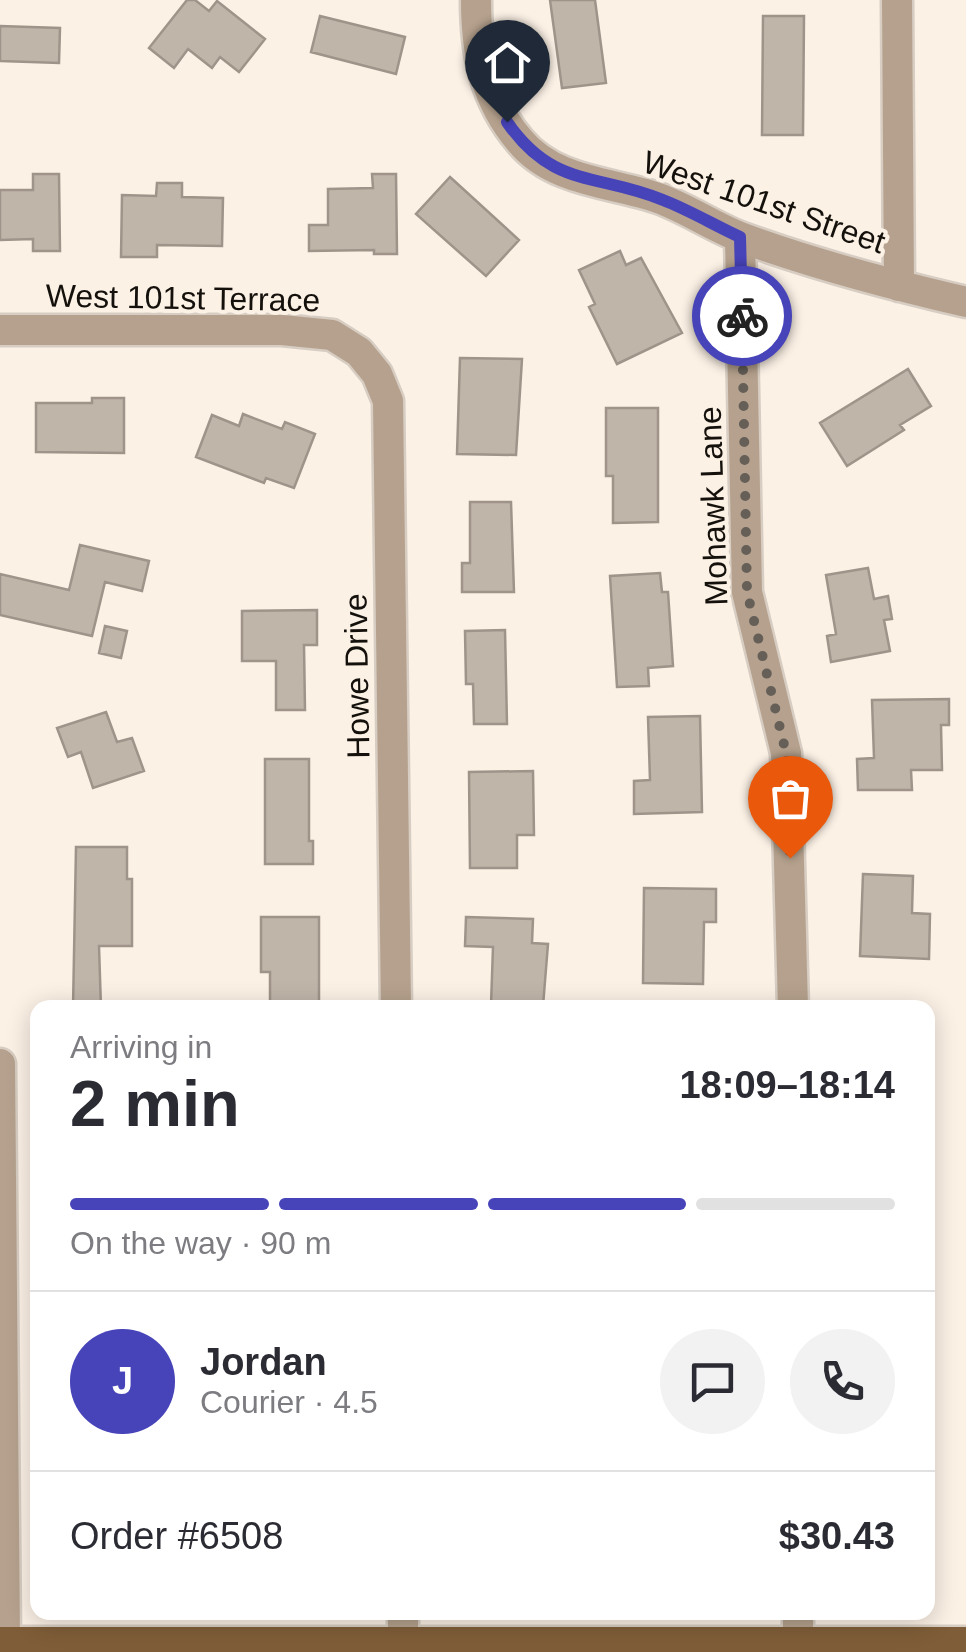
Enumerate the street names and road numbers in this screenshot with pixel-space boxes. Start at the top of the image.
street label: West 101st Street [638,144,890,260]
street label: West 101st Terrace [45,278,321,318]
street label: Mohawk Lane [692,406,734,606]
street label: Howe Drive [338,593,376,759]

